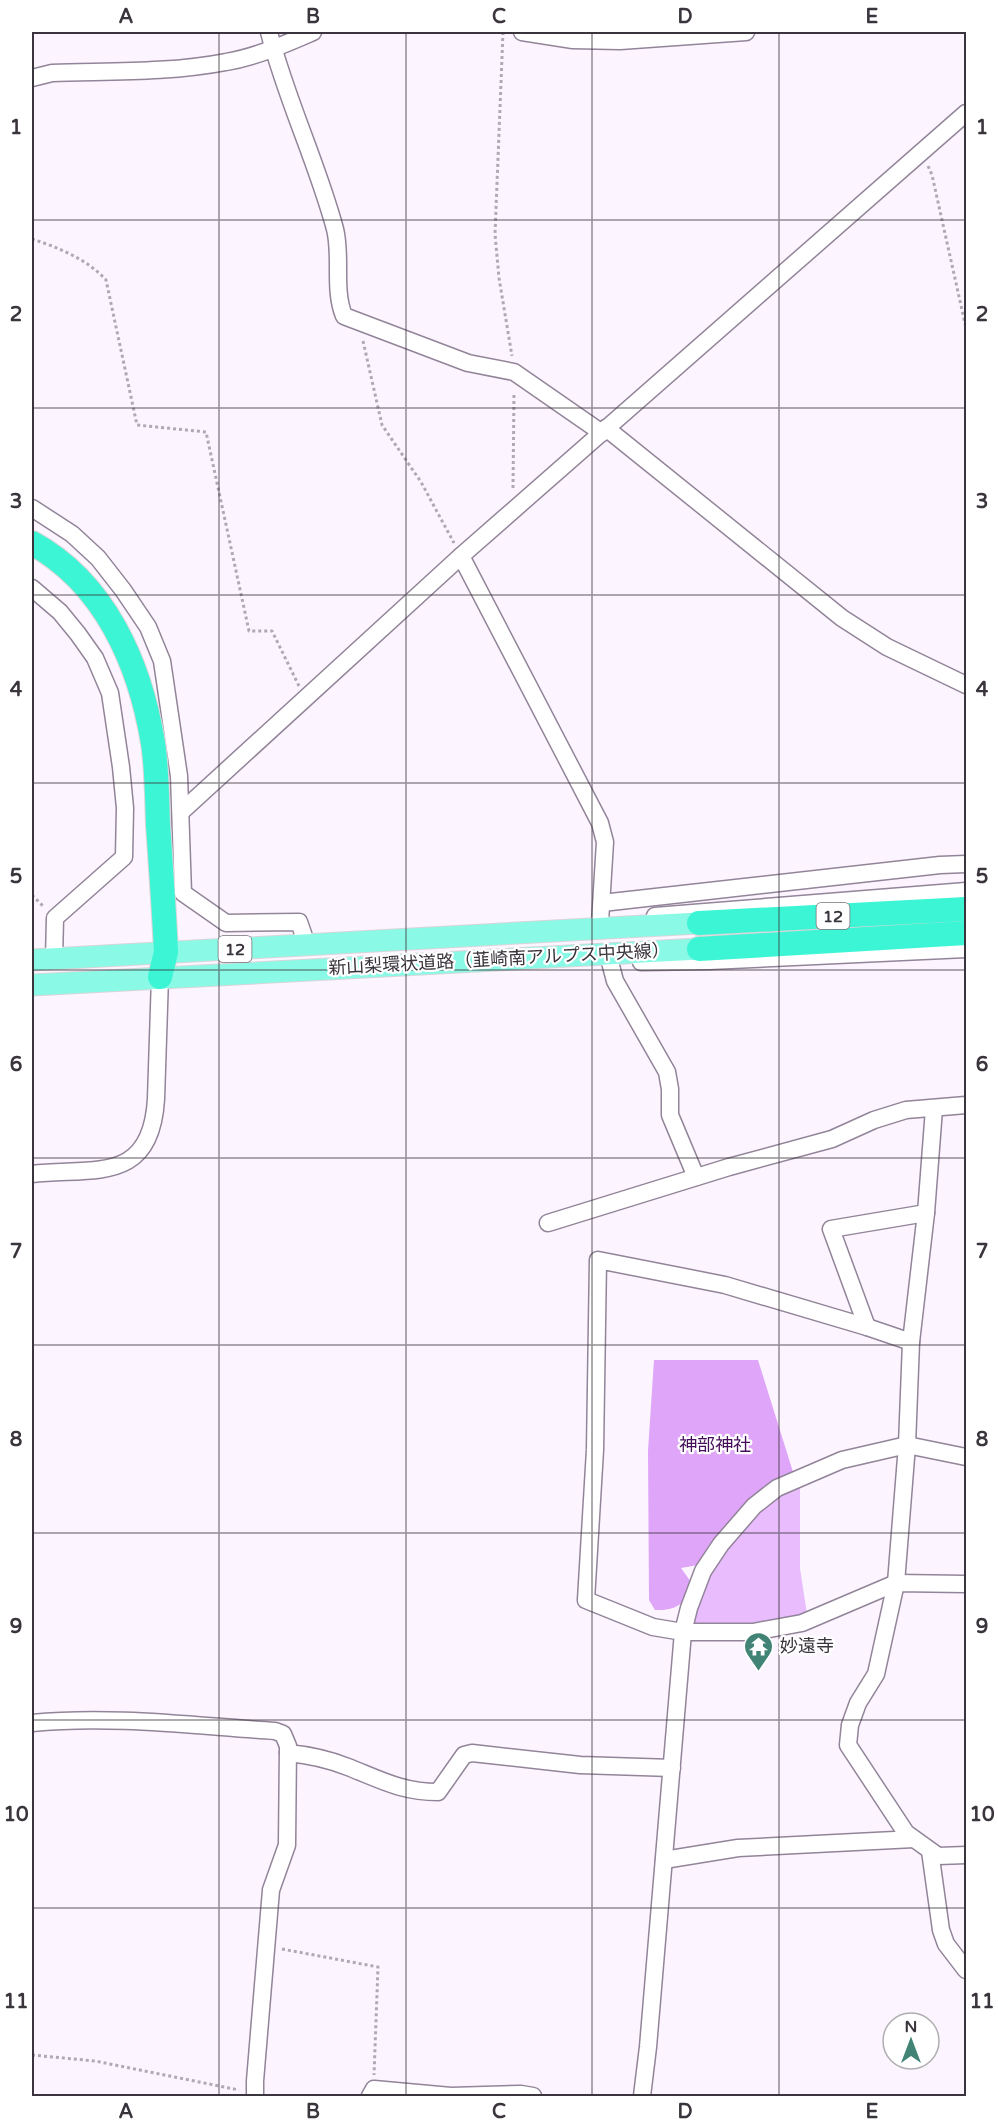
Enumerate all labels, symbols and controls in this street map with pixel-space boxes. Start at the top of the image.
text: A [119,5,134,29]
text: B [306,5,320,29]
text: C [492,5,506,29]
text: D [677,5,693,29]
text: E [866,5,879,29]
text: 1 [10,116,22,140]
text: 1 [976,116,988,140]
text: 2 [10,303,22,327]
text: 2 [976,303,988,327]
text: 3 [10,490,22,514]
text: 3 [976,490,988,514]
text: 4 [10,678,23,702]
text: 4 [976,678,989,702]
text: 5 [10,865,22,889]
text: 5 [976,865,988,889]
road number: 12 [816,903,850,929]
road number: 12 [218,936,252,962]
street label: 新山梨環状道路（韮崎南アルプス中央線） [328,939,670,979]
text: 6 [10,1053,22,1077]
text: 6 [976,1053,988,1077]
text: 7 [10,1240,22,1264]
text: 7 [976,1240,988,1264]
text: 8 [10,1428,22,1452]
text: 8 [976,1428,988,1452]
park label: 神部神社 [679,1434,751,1456]
text: 9 [10,1615,22,1639]
text: 9 [976,1615,988,1639]
temple icon: 妙遠寺 [743,1630,775,1672]
place label: 妙遠寺 [780,1635,834,1657]
text: 10 [3,1803,29,1827]
text: 10 [969,1803,995,1827]
text: 11 [3,1990,29,2014]
text: 11 [969,1990,995,2014]
north arrow [881,2011,941,2071]
text: N [905,2017,917,2037]
text: A [119,2100,134,2124]
text: B [306,2100,320,2124]
text: C [492,2100,506,2124]
text: D [677,2100,693,2124]
text: E [866,2100,879,2124]

